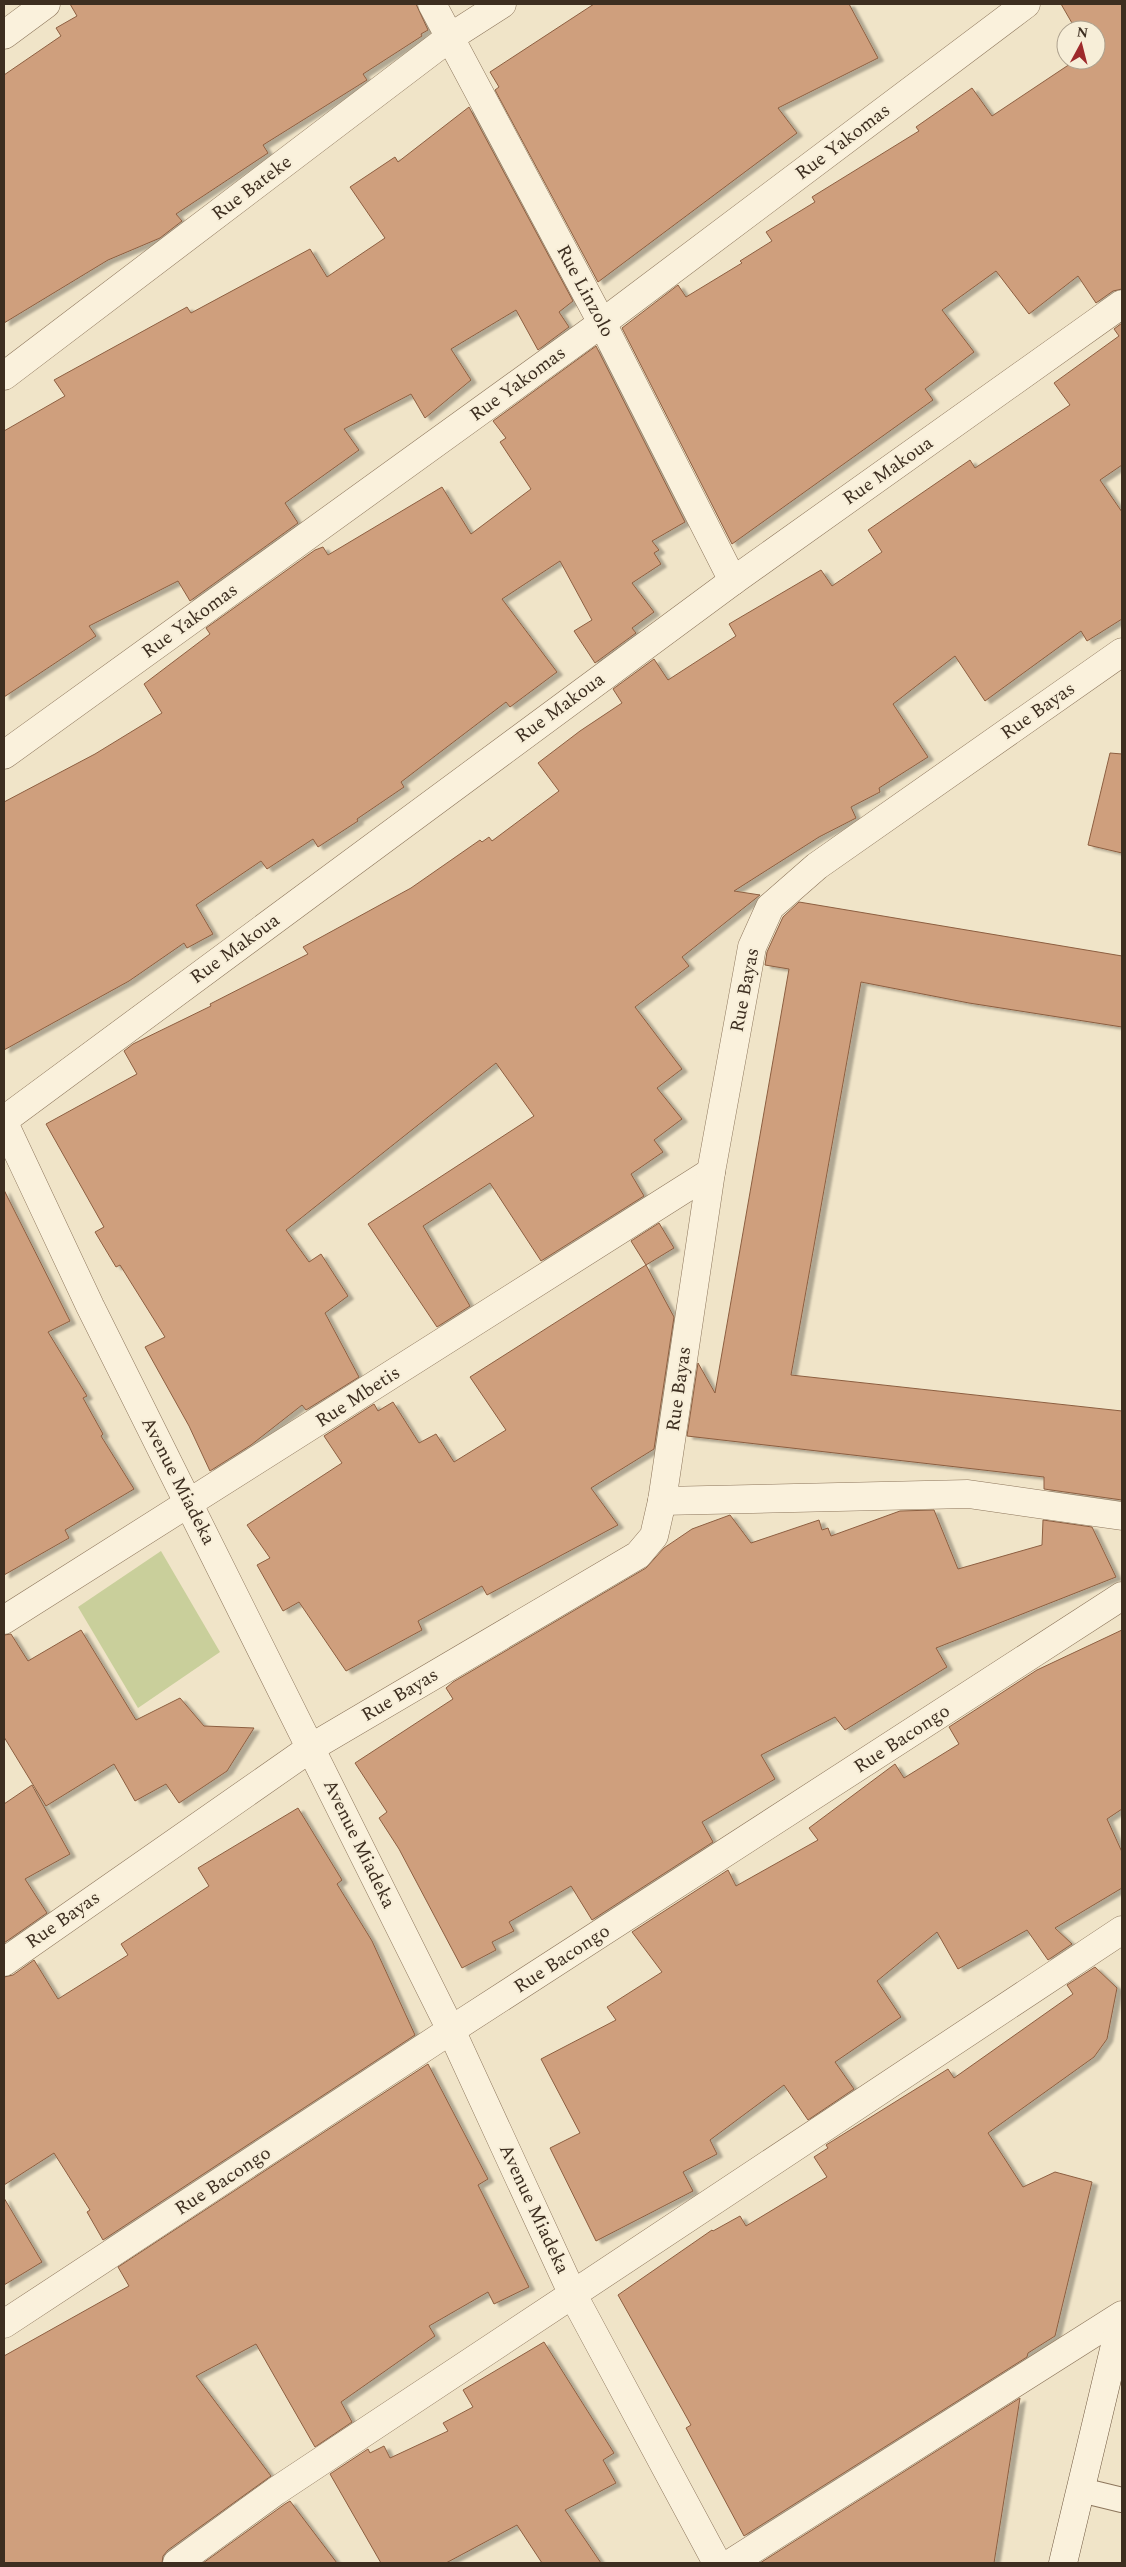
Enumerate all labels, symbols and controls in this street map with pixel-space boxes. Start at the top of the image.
north arrow [1056,20,1106,70]
text: N [1076,21,1089,44]
street label: Rue Yakomas [789,96,897,188]
street label: Rue Bateke [206,148,298,228]
street label: Rue Linzolo [548,240,622,342]
street label: Rue Yakomas [464,339,572,429]
street label: Rue Makoua [837,429,940,513]
street label: Rue Yakomas [136,576,244,666]
street label: Rue Makoua [509,665,612,751]
street label: Rue Bayas [995,675,1081,747]
street label: Rue Makoua [184,906,287,992]
street label: Rue Bayas [723,945,767,1035]
street label: Rue Bayas [659,1345,699,1433]
street label: Rue Mbetis [310,1359,406,1435]
street label: Avenue Miadeka [133,1412,223,1551]
street label: Rue Bayas [356,1661,444,1729]
street label: Rue Bacongo [848,1697,956,1781]
street label: Avenue Miadeka [315,1775,403,1914]
street label: Rue Bayas [20,1884,106,1956]
street label: Rue Bacongo [508,1917,616,2001]
street label: Rue Bacongo [169,2139,277,2223]
street label: Avenue Miadeka [491,2139,577,2279]

